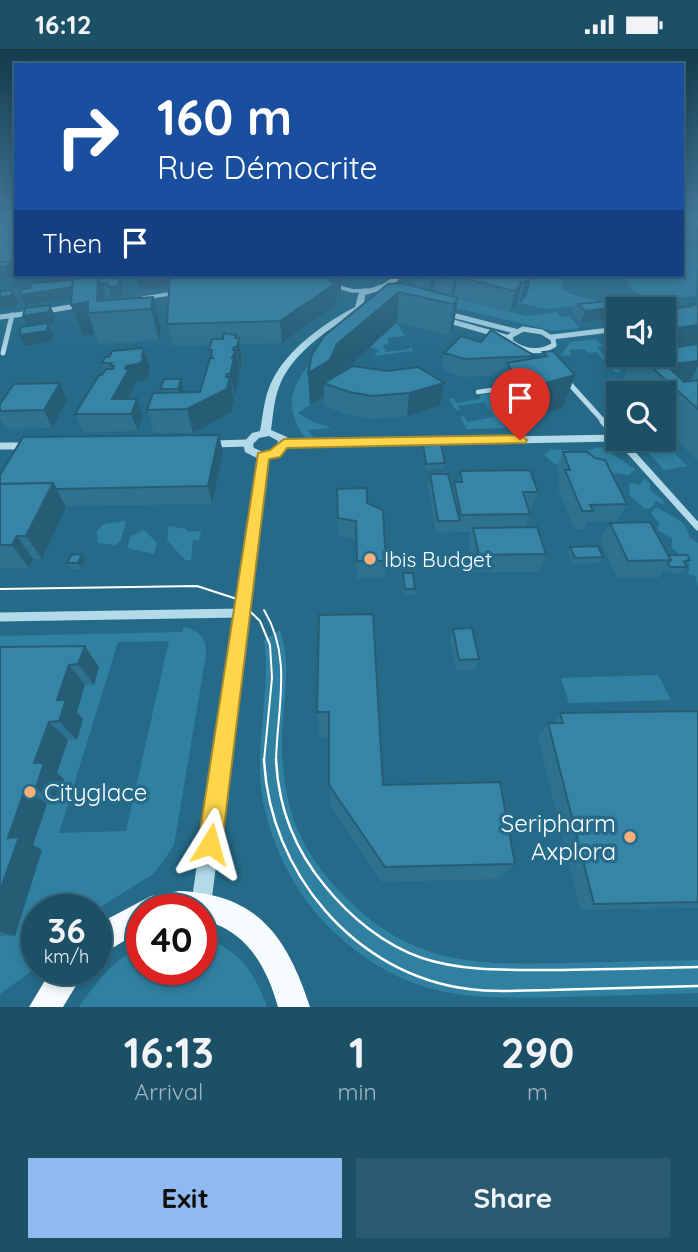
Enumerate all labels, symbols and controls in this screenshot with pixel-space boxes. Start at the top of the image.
text: 16:12 [35,8,92,41]
text: 160 m [157,86,292,147]
icon: right [42,91,133,182]
text: Rue Démocrite [157,147,378,187]
icon: arrive [116,224,154,262]
text: Then [42,227,102,260]
map controls [606,297,676,451]
button: sound [606,297,676,367]
pin [490,368,550,440]
icon: arrive [501,379,539,417]
button: search [606,381,676,451]
place label: Ibis Budget [384,546,492,572]
marker: Ibis Budget [362,551,378,567]
place label: Cityglace [44,777,147,807]
marker: Cityglace [22,784,38,800]
position arrow [173,807,247,881]
place label: Seripharm Axplora [501,808,616,866]
marker: Seripharm Axplora [622,829,638,845]
speed limit sign: 40 [126,894,217,985]
text: 36 [47,908,86,952]
text: km/h [44,945,89,968]
text: 16:13 [124,1026,214,1079]
text: 1 [349,1026,365,1079]
text: 290 [501,1026,574,1079]
text: Arrival [134,1077,203,1106]
text: min [338,1077,377,1106]
text: m [527,1077,548,1106]
button: Exit [28,1158,342,1238]
button: Share [356,1158,670,1238]

